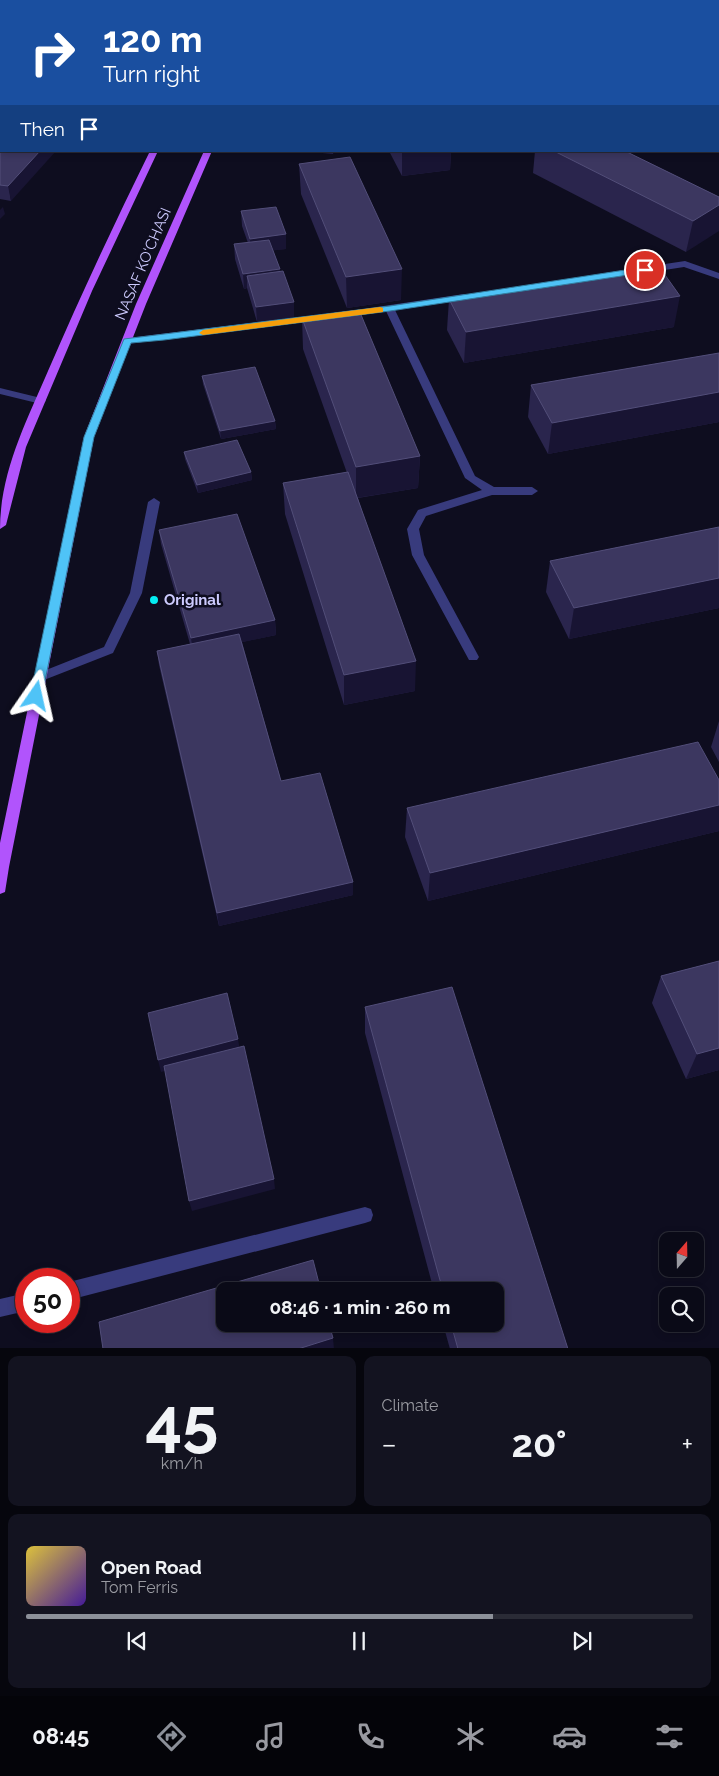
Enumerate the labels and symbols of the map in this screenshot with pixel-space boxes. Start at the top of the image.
street label: NASAF KO‘CHASI [111,205,175,323]
pin [624,249,666,291]
place label: Original [164,591,221,609]
marker: Original [148,594,160,606]
position arrow [9,669,61,721]
north arrow [659,1232,704,1278]
speed limit sign: 50 [15,1268,80,1333]

